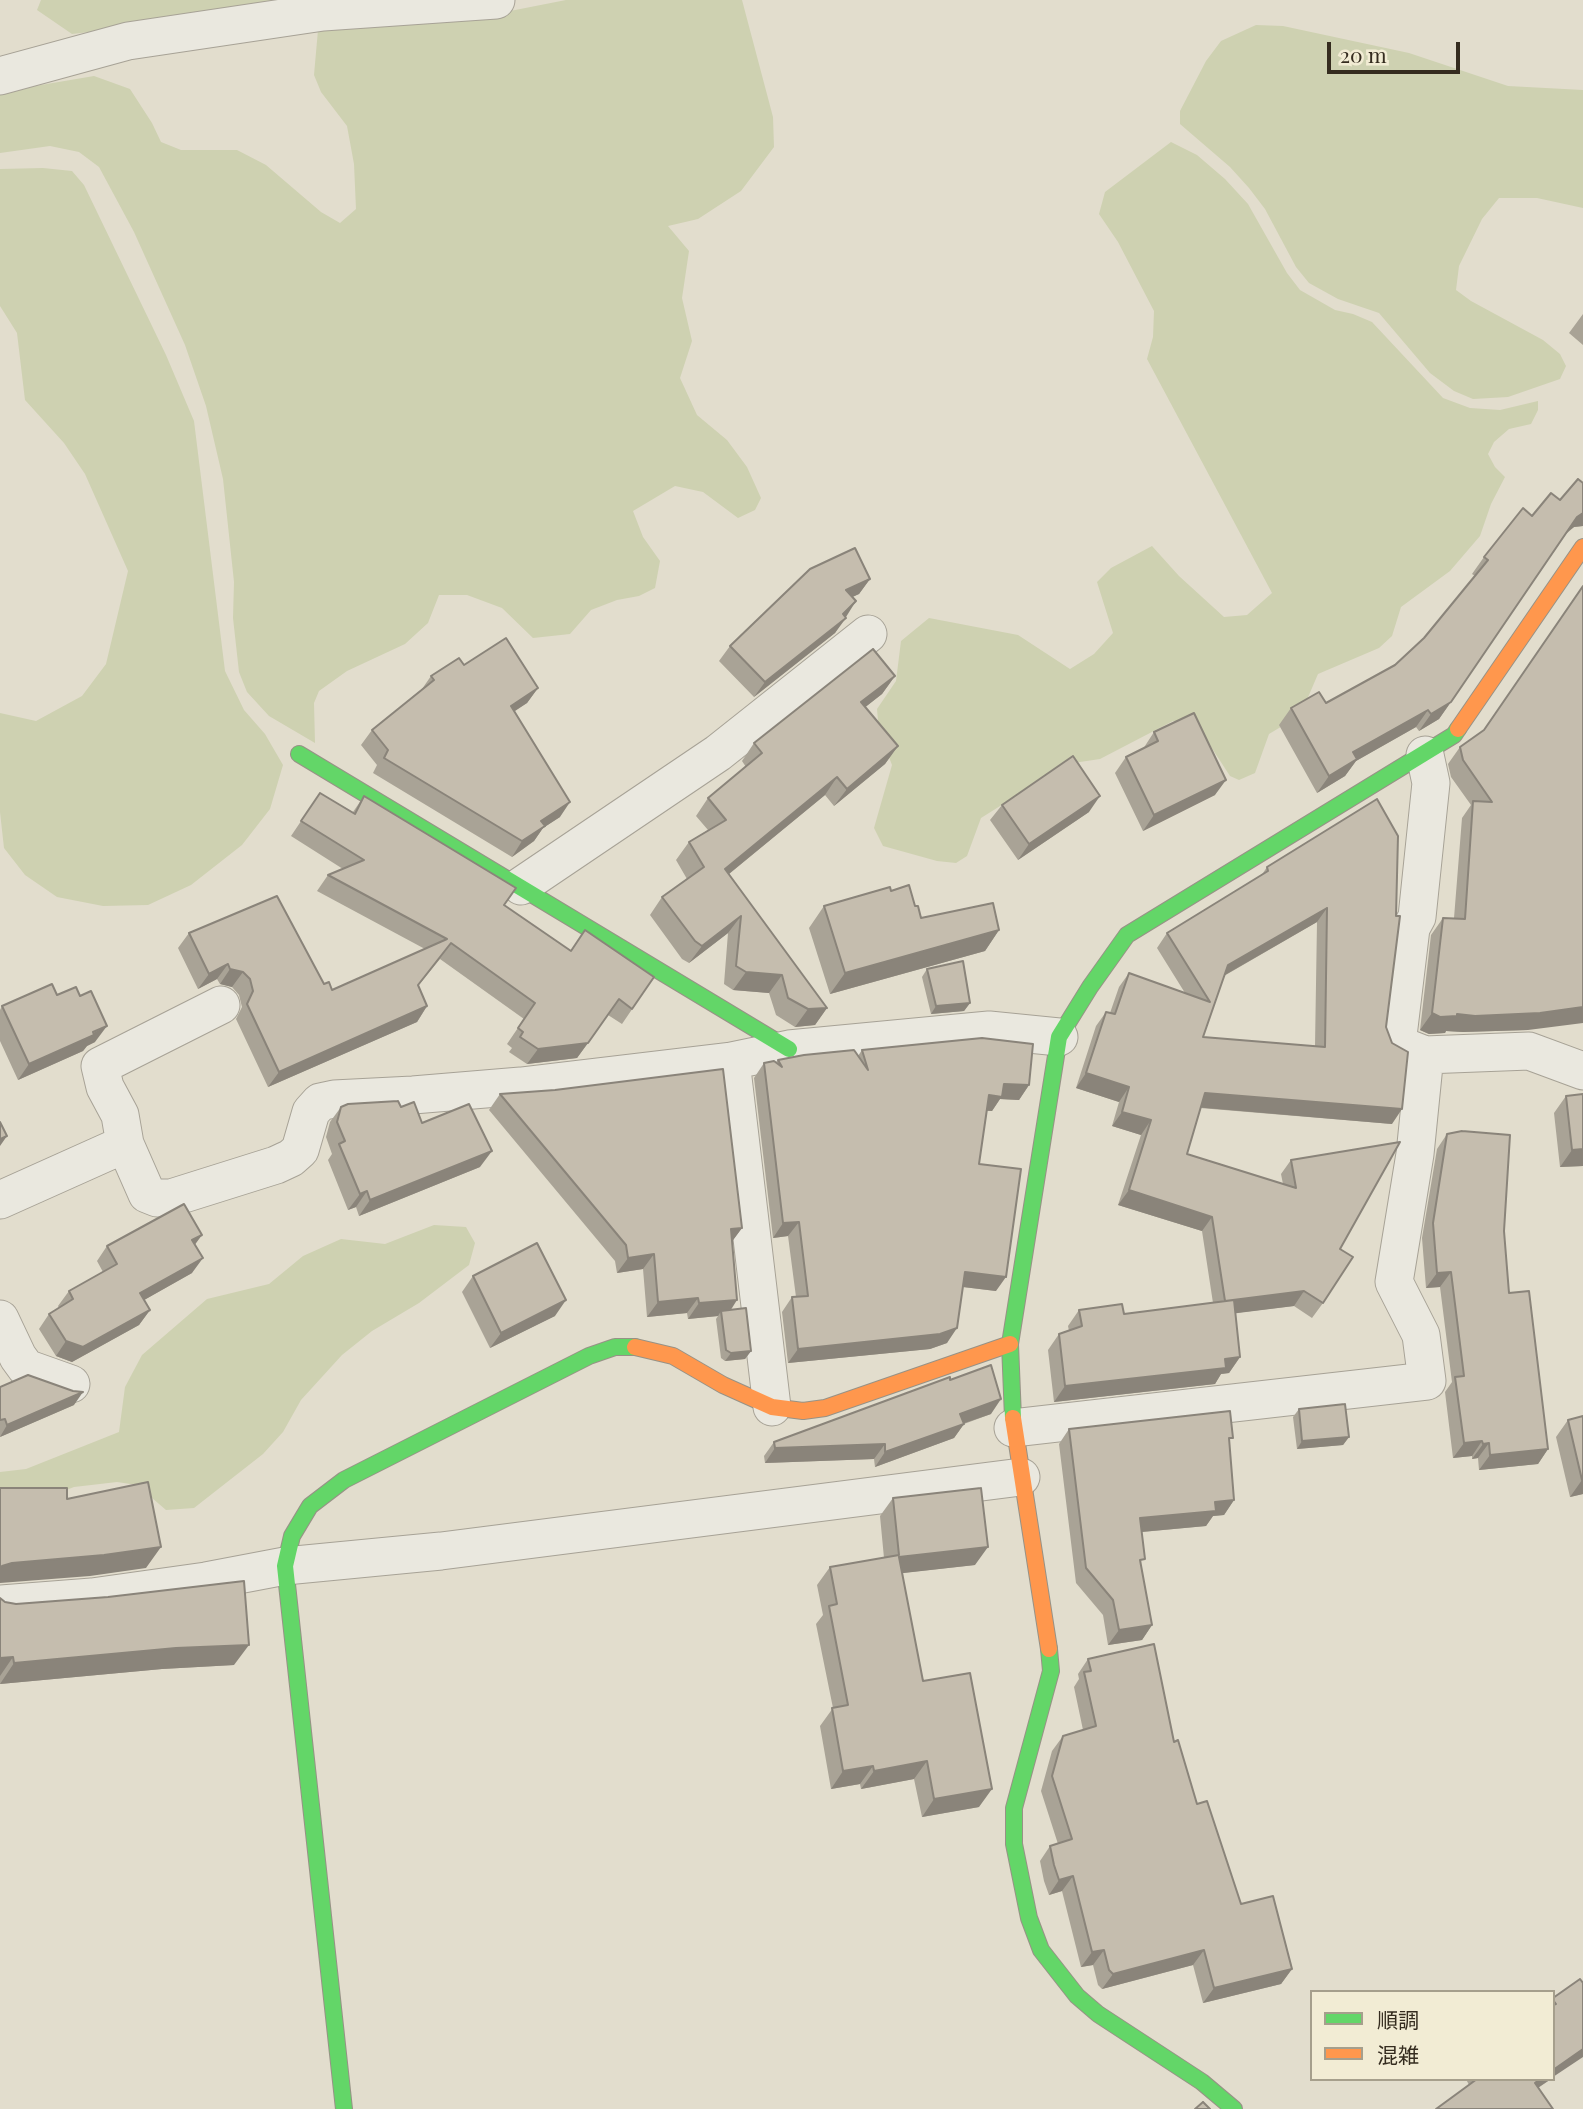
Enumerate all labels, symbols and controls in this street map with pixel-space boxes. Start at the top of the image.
scale bar [1331,28,1464,72]
text: 20 m [1340,40,1387,68]
legend [1310,1990,1555,2081]
text: 順調 [1377,2005,1419,2033]
text: 混雑 [1377,2040,1419,2068]

